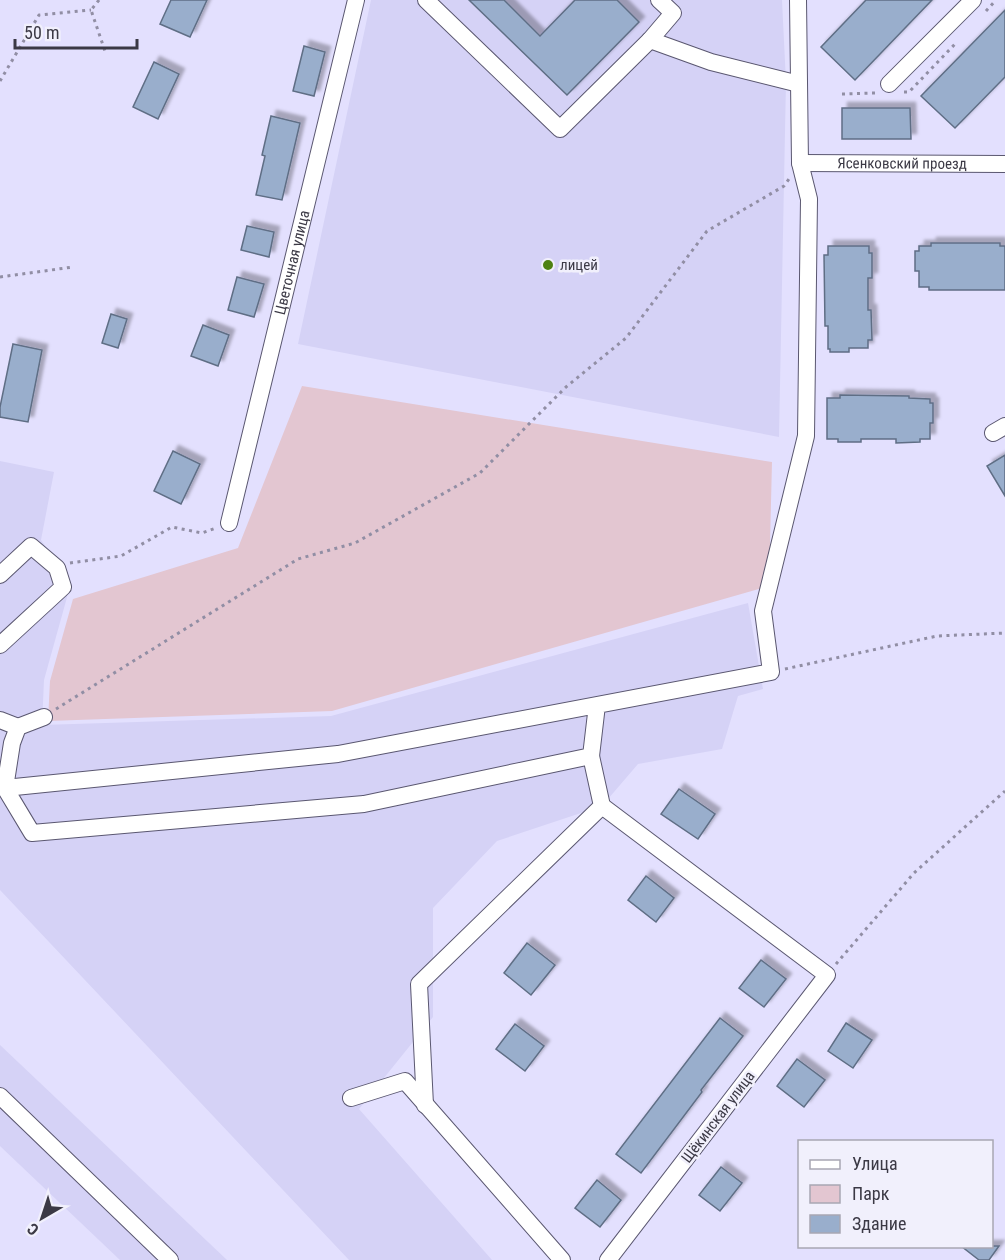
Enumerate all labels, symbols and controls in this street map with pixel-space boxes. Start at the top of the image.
scale bar [15,12,136,50]
text: 50 m [24,22,59,43]
street label: Ясенковский проезд [837,154,967,173]
street label: Цветочная улица [271,209,314,317]
place label: лицей [560,256,598,274]
marker: лицей [541,258,555,272]
street label: Щёкинская улица [678,1067,758,1167]
legend [798,1140,993,1248]
text: Улица [852,1153,898,1174]
text: Парк [852,1183,890,1204]
north arrow [12,1188,72,1248]
text: Здание [852,1213,906,1234]
text: С [23,1219,42,1240]

